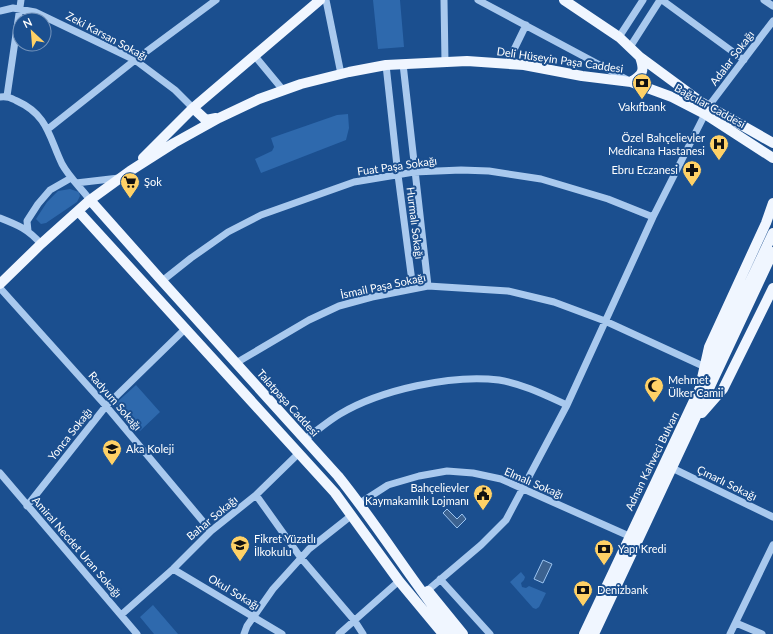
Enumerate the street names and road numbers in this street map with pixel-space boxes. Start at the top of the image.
street label: Zeki Karsan Sokağı [64,9,150,63]
street label: Adalar Sokağı [707,28,756,88]
street label: Deli Hüseyin Paşa Caddesi [496,44,624,75]
street label: Bağcılar Caddesi [673,81,748,131]
street label: Fuat Paşa Sokağı [356,153,438,178]
street label: Hurmalı Sokağı [405,186,426,260]
street label: İsmail Paşa Sokağı [339,270,427,301]
street label: Talatpaşa Caddesi [255,366,322,439]
street label: Radyum Sokağı [86,369,144,433]
street label: Yonca Sokağı [45,405,94,463]
street label: Adnan Kahveci Bulvarı [622,409,681,512]
street label: Çınarlı Sokağı [695,462,759,503]
street label: Elmalı Sokağı [503,464,566,501]
street label: Amiral Necdet Uran Sokağı [30,493,125,600]
street label: Bahar Sokağı [184,493,240,543]
street label: Okul Sokağı [206,571,262,612]

